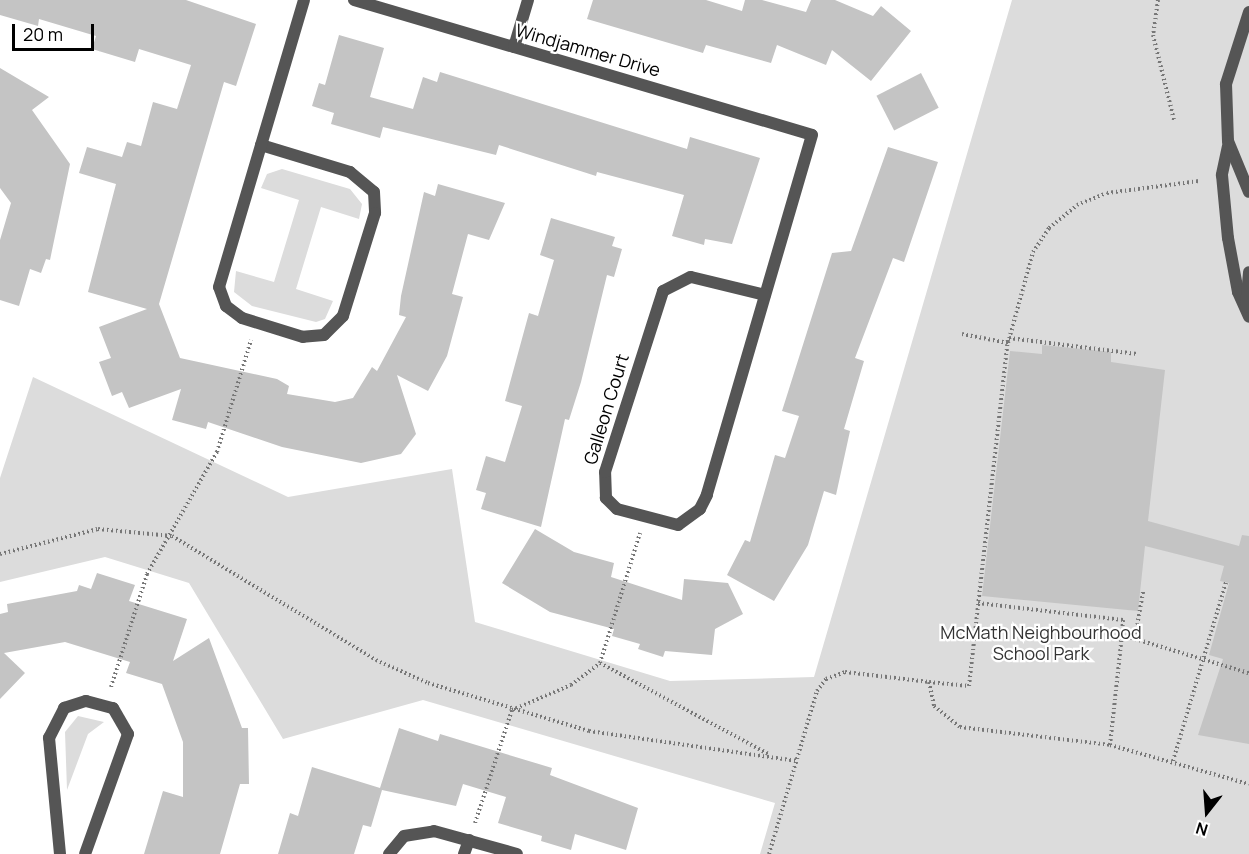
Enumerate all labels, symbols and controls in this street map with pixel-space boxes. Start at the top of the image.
scale bar [15,12,98,50]
street label: Windjammer Drive [513,19,663,81]
text: 20 m [23,22,63,46]
street label: Galleon Court [579,351,633,467]
park label: McMath Neighbourhood School Park [940,622,1142,664]
north arrow [1177,782,1237,842]
text: N [1193,817,1210,841]

